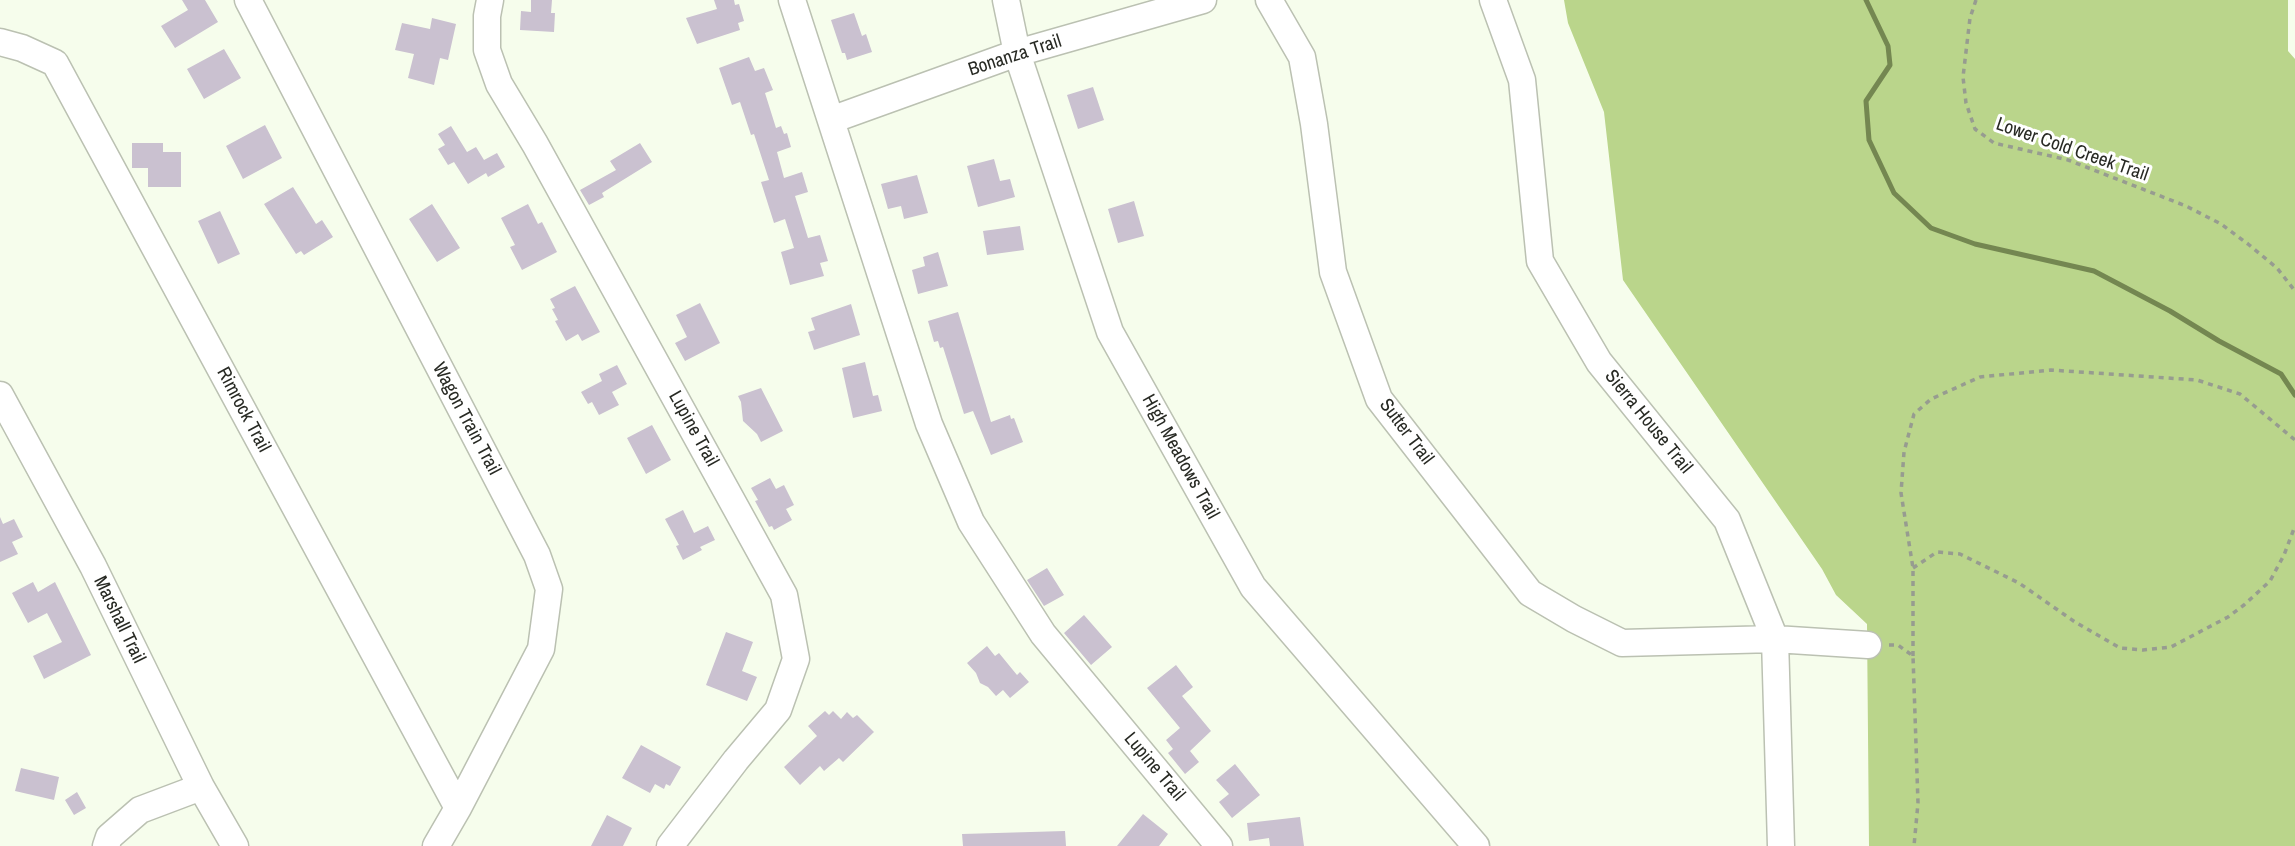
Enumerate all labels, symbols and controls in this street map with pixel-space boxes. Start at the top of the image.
street label: Bonanza Trail [966,30,1064,82]
street label: Lower Cold Creek Trail [1993,113,2151,187]
street label: Wagon Train Trail [427,359,505,479]
street label: Rimrock Trail [211,364,275,456]
street label: Sierra House Trail [1599,366,1697,478]
street label: Lupine Trail [663,387,723,471]
street label: High Meadows Trail [1136,391,1224,523]
street label: Sutter Trail [1374,395,1438,469]
street label: Marshall Trail [88,573,150,667]
street label: Lupine Trail [1119,728,1189,806]

